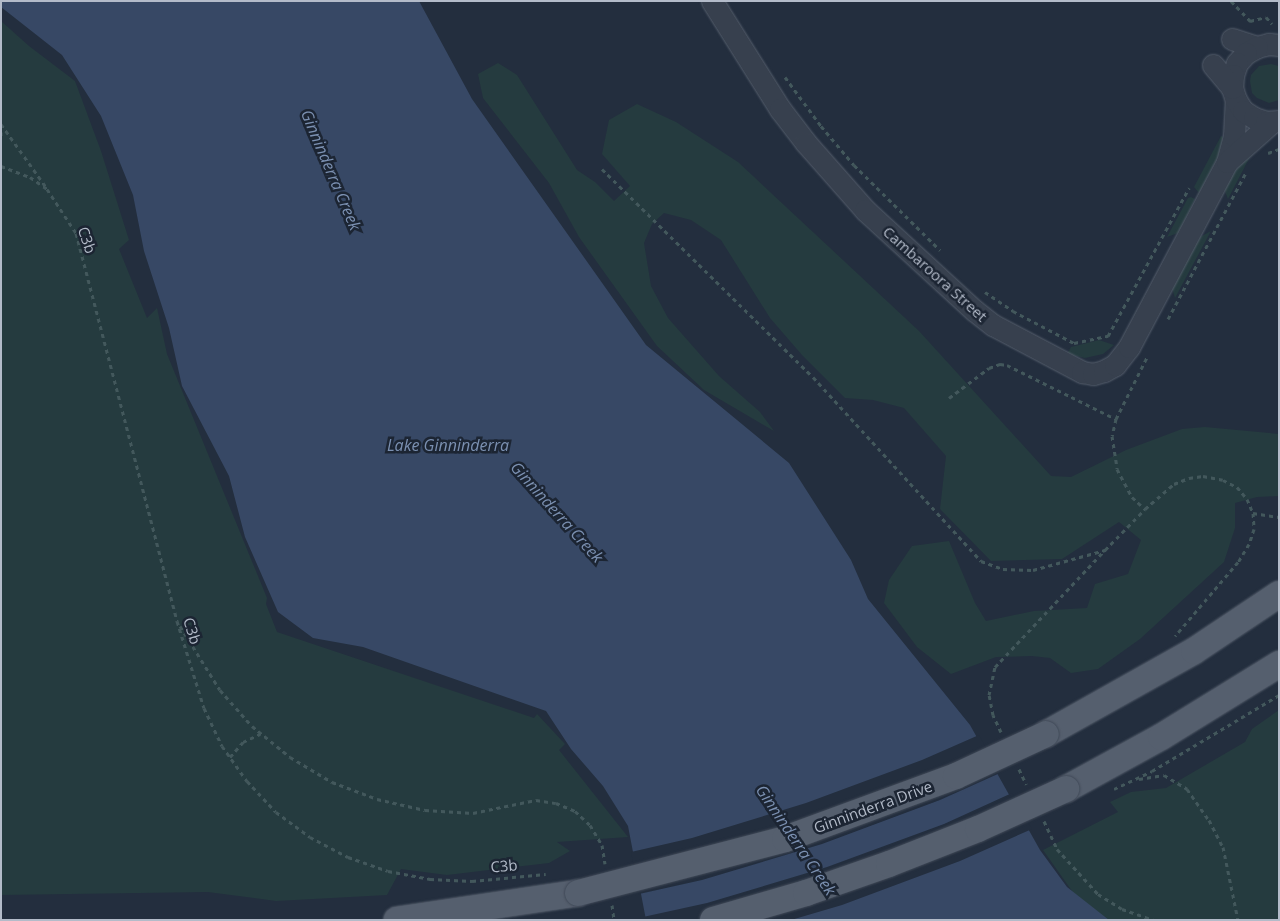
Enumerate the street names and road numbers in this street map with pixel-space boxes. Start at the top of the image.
street label: Cambaroora Street [879,223,991,325]
street label: C3b [74,224,100,256]
street label: C3b [179,615,205,647]
street label: Ginninderra Drive [811,777,935,837]
street label: C3b [490,856,518,876]

